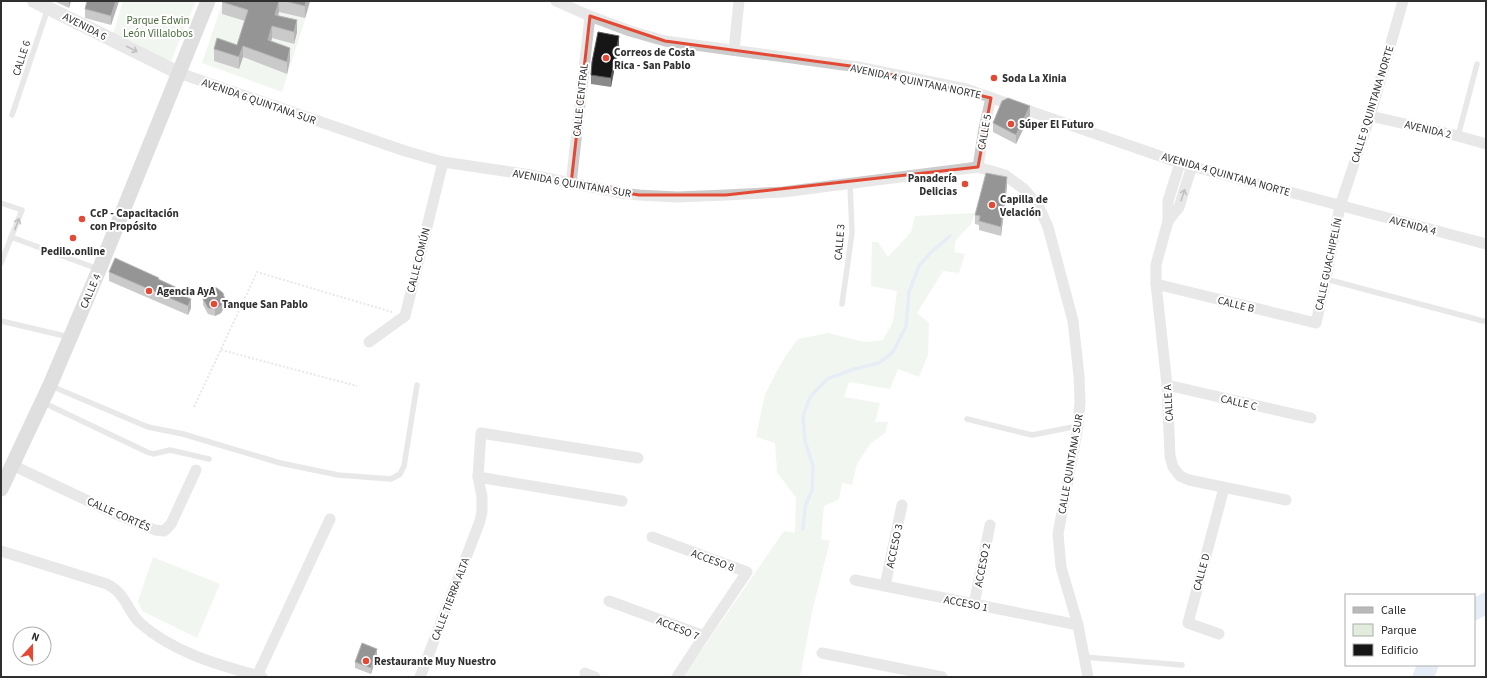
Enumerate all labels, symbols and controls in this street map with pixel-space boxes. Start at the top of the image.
street label: AVENIDA 6 [60,9,110,44]
park label: Parque Edwin León Villalobos [123,13,193,41]
street label: CALLE 6 [9,38,34,78]
street label: CALLE 9 QUINTANA NORTE [1347,43,1398,165]
place label: Correos de Costa Rica - San Pablo [614,45,695,73]
one-way arrow [125,46,137,54]
marker: Correos de Costa Rica - San Pablo [601,53,611,63]
street label: AVENIDA 4 QUINTANA NORTE [849,60,983,103]
street label: CALLE CENTRAL [569,62,592,137]
place label: Soda La Xinia [1002,71,1067,86]
marker: Soda La Xinia [989,73,999,83]
street label: AVENIDA 6 QUINTANA SUR [200,75,318,128]
street label: CALLE 5 [974,113,995,151]
place label: Súper El Futuro [1019,117,1094,132]
street label: AVENIDA 2 [1403,117,1453,142]
marker: Súper El Futuro [1006,119,1016,129]
street label: AVENIDA 4 QUINTANA NORTE [1160,149,1292,200]
street label: AVENIDA 6 QUINTANA SUR [511,166,632,201]
place label: Panadería Delicias [908,171,957,199]
marker: Panadería Delicias [960,179,970,189]
one-way arrow [1180,189,1187,202]
place label: Capilla de Velación [999,192,1048,220]
marker: Capilla de Velación [987,200,997,210]
place label: CcP - Capacitación con Propósito [90,206,179,234]
street label: AVENIDA 4 [1388,212,1438,239]
marker: CcP - Capacitación con Propósito [77,214,87,224]
street label: CALLE GUACHIPELÍN [1311,216,1346,312]
one-way arrow [13,218,21,230]
street label: CALLE 3 [830,223,849,261]
street label: CALLE COMÚN [403,226,434,294]
marker: Pedilo.online [68,233,78,243]
place label: Pedilo.online [41,244,105,259]
street label: CALLE 4 [76,271,105,311]
place label: Agencia AyA [156,284,216,299]
marker: Agencia AyA [144,286,154,296]
street label: CALLE B [1216,293,1256,316]
place label: Tanque San Pablo [222,297,308,312]
marker: Tanque San Pablo [209,299,219,309]
street label: CALLE A [1160,384,1177,422]
street label: CALLE C [1219,391,1259,414]
street label: CALLE QUINTANA SUR [1054,413,1087,515]
street label: CALLE CORTÉS [85,494,153,535]
street label: ACCESO 3 [882,523,906,570]
street label: ACCESO 2 [971,542,994,588]
street label: ACCESO 8 [689,546,737,575]
street label: CALLE D [1189,552,1214,592]
street label: CALLE TIERRA ALTA [428,556,473,643]
street label: ACCESO 1 [943,592,989,615]
legend [1345,594,1475,666]
text: Calle [1381,602,1406,619]
street label: ACCESO 7 [654,613,701,644]
text: Parque [1381,622,1417,639]
north arrow [12,626,52,666]
text: N [29,629,42,645]
text: Edificio [1381,642,1418,659]
place label: Restaurante Muy Nuestro [374,654,496,669]
marker: Restaurante Muy Nuestro [361,656,371,666]

